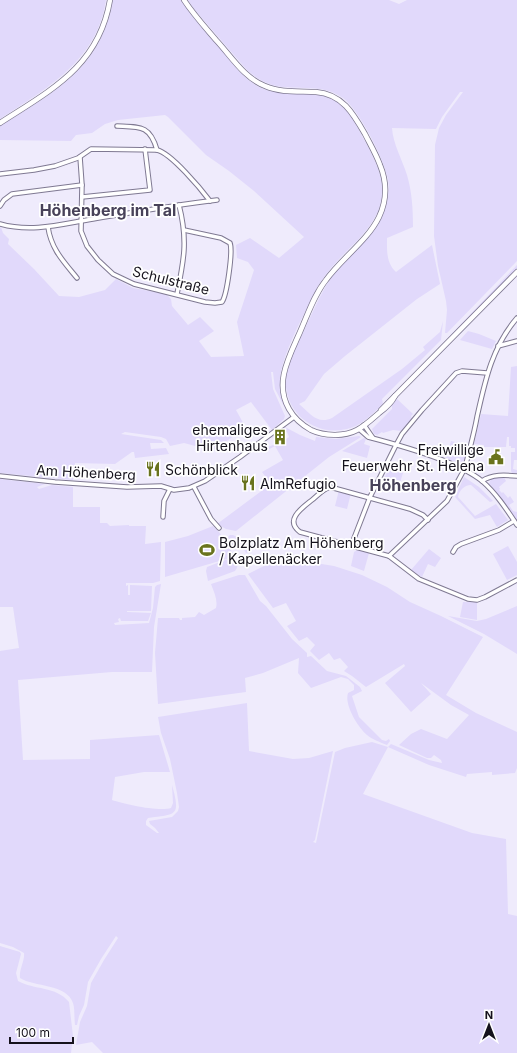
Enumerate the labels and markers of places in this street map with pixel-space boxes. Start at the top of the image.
place label: ehemaliges Hirtenhaus [192,421,268,454]
building icon: ehemaliges Hirtenhaus [271,428,289,446]
place label: Freiwillige Feuerwehr St. Helena [342,441,484,474]
public building icon: Freiwillige Feuerwehr St. Helena [487,448,505,466]
restaurant icon: Schönblick [144,460,162,478]
place label: Schönblick [165,461,238,478]
restaurant icon: AlmRefugio [239,474,257,492]
place label: AlmRefugio [260,475,336,492]
place label: Bolzplatz Am Höhenberg / Kapellenäcker [219,534,383,567]
sports icon: Bolzplatz Am Höhenberg / Kapellenäcker [198,541,216,559]

